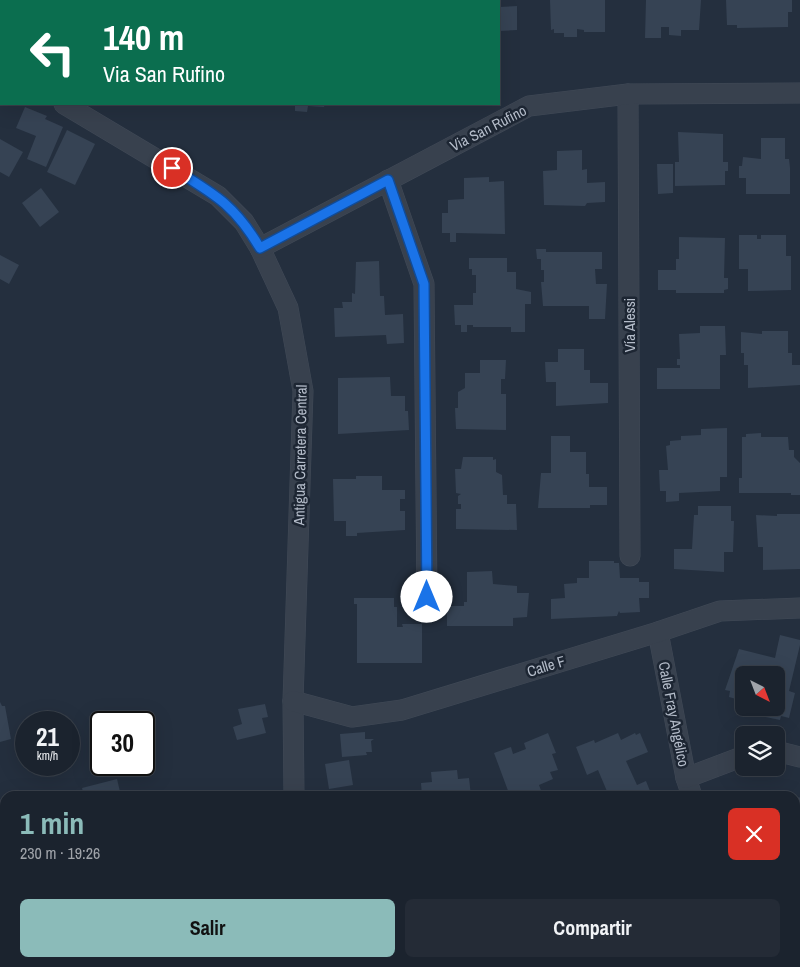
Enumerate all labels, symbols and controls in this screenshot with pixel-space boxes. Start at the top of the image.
text: 140 m [103,14,184,61]
icon: left [20,20,85,85]
text: Via San Rufino [103,59,225,89]
street label: Via San Rufino [446,100,530,156]
pin [151,147,193,189]
icon: arrive [158,154,186,182]
street label: Vía Alessi [619,298,640,352]
street label: Antigua Carretera Central [288,384,312,527]
position arrow [400,570,452,622]
street label: Calle F [524,650,568,682]
street label: Calle Fray Angélico [654,660,695,769]
north arrow [735,666,785,716]
map controls [735,666,785,776]
speed limit sign: 30 [90,711,155,776]
text: 21 [36,720,59,754]
button: layers [735,726,785,776]
text: km/h [37,748,58,764]
text: 1 min [20,803,84,843]
button: close [728,808,780,860]
text: 230 m · 19:26 [20,842,100,864]
button: Salir [20,899,395,957]
button: Compartir [405,899,780,957]

